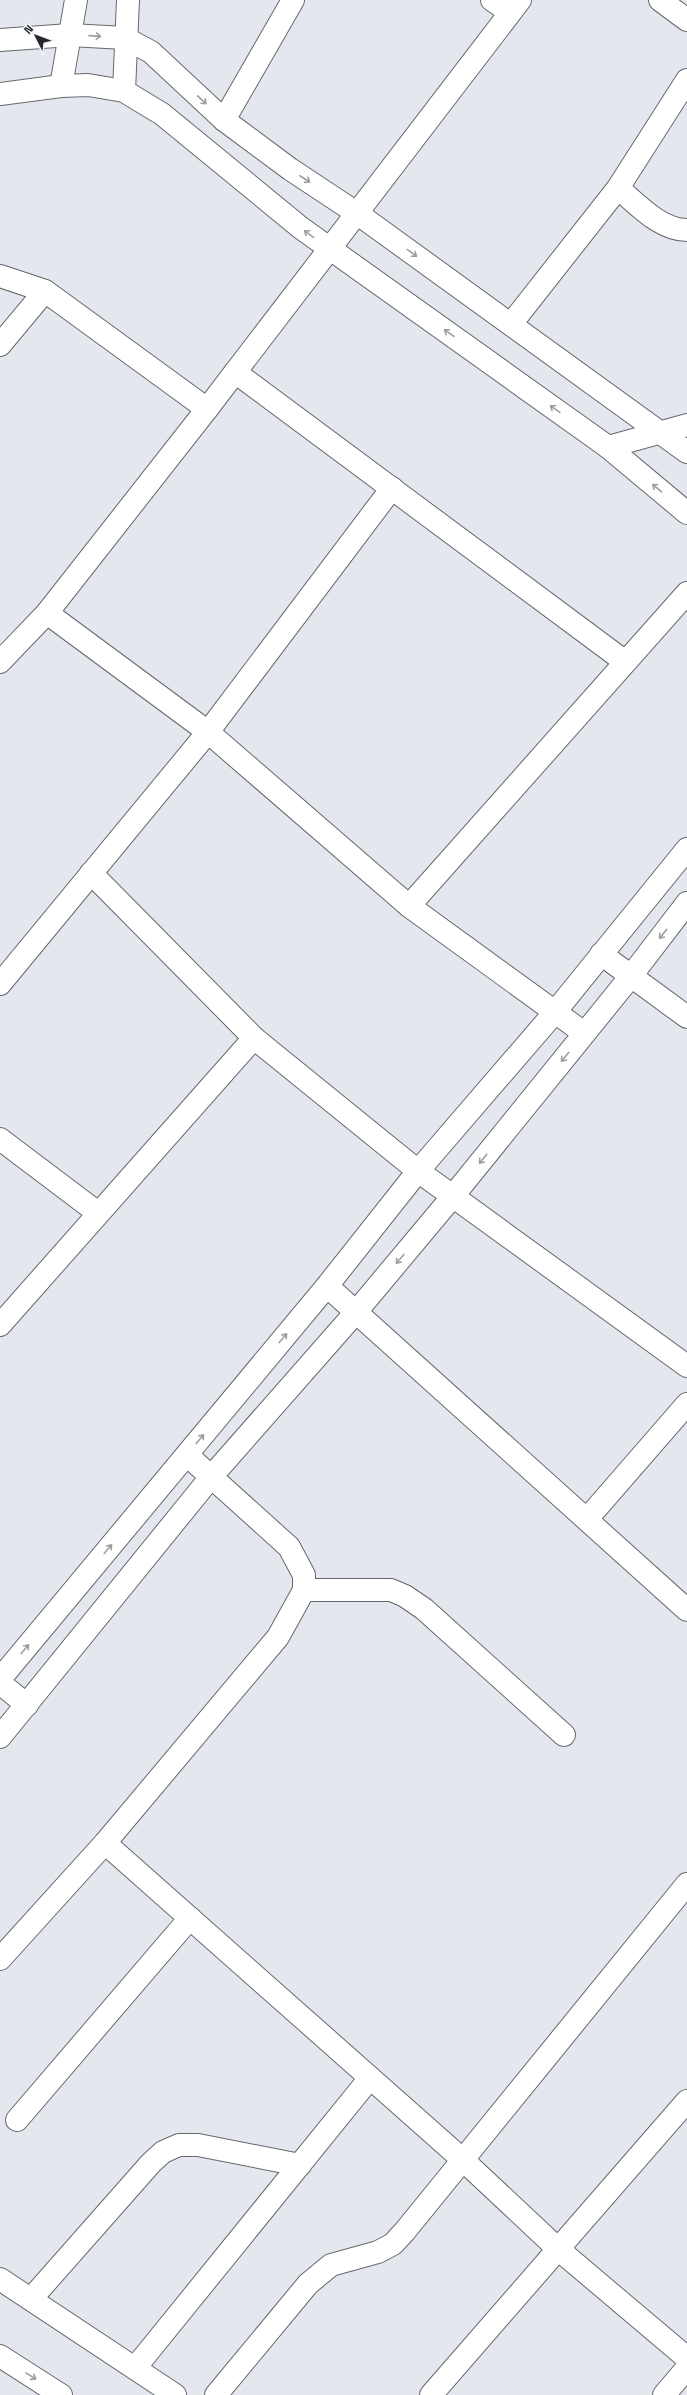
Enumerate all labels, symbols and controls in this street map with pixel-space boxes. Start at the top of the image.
north arrow [16,16,56,56]
text: N [21,22,36,37]
one-way arrow [88,33,101,40]
one-way arrow [197,95,207,105]
one-way arrow [299,175,310,183]
one-way arrow [303,229,314,238]
one-way arrow [407,249,418,257]
one-way arrow [443,329,454,337]
one-way arrow [549,405,560,413]
one-way arrow [652,484,663,493]
one-way arrow [659,928,668,939]
one-way arrow [560,1052,569,1063]
one-way arrow [479,1153,487,1164]
one-way arrow [396,1254,405,1264]
one-way arrow [279,1333,288,1344]
one-way arrow [196,1433,205,1444]
one-way arrow [104,1544,113,1555]
one-way arrow [20,1644,29,1655]
one-way arrow [25,2372,37,2380]

